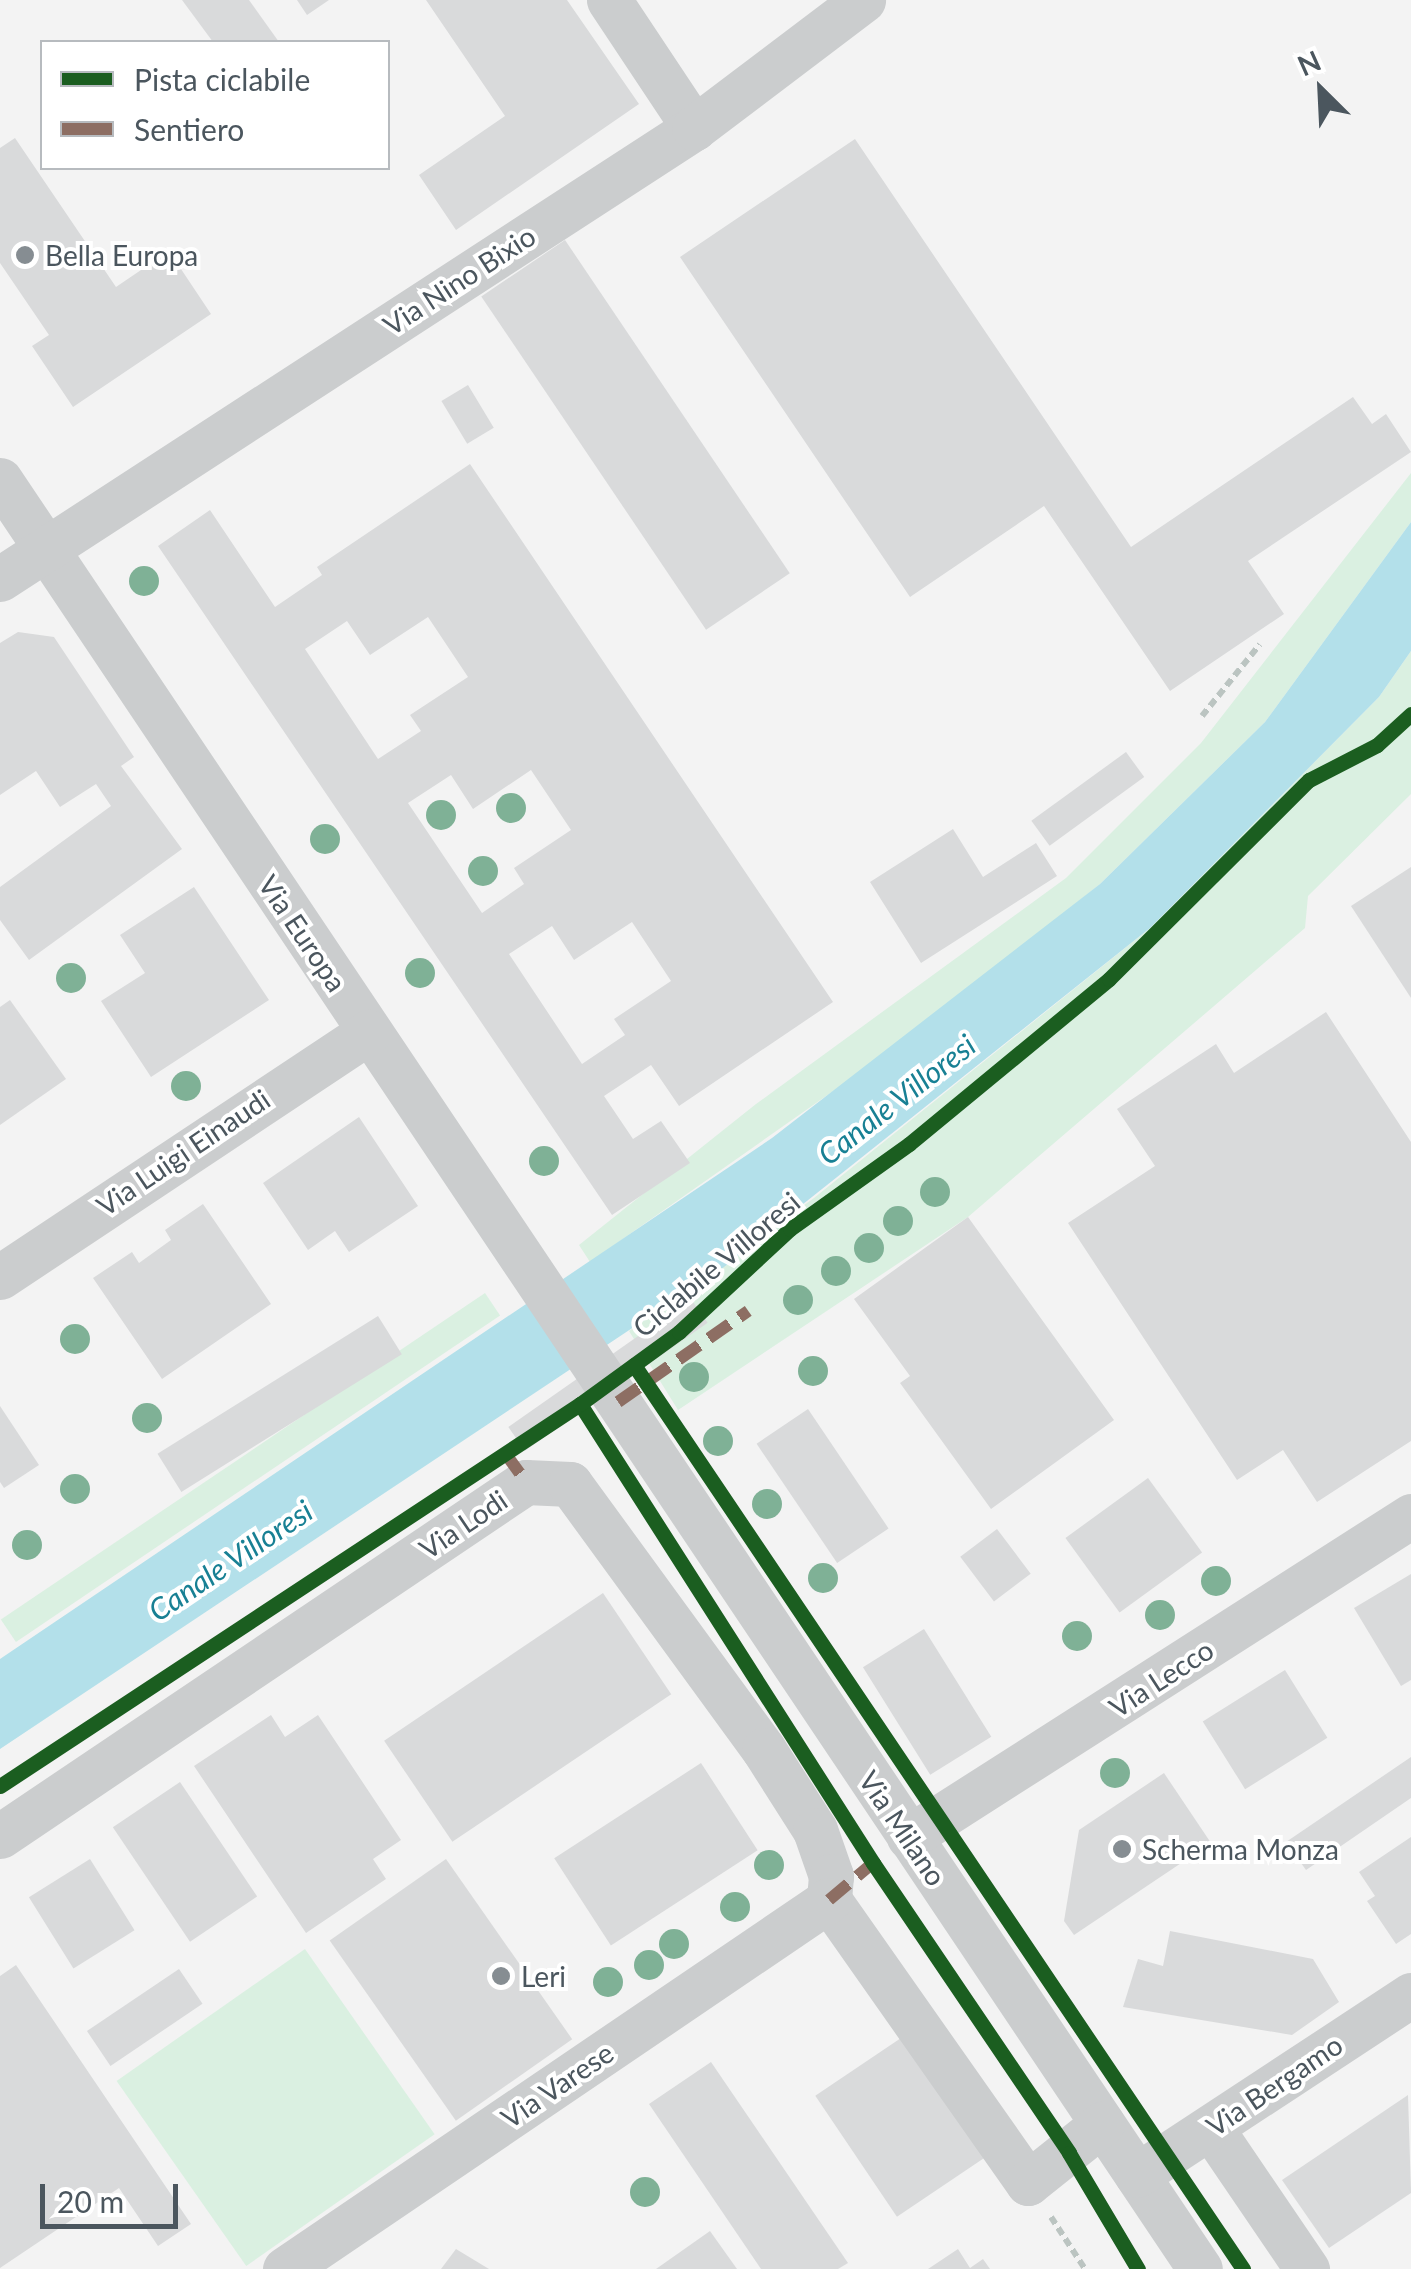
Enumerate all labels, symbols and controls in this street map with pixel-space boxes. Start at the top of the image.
legend [40,40,390,170]
north arrow [1271,40,1371,140]
text: N [1292,43,1326,83]
text: Pista ciclabile [134,61,310,97]
text: Sentiero [134,111,244,147]
street label: Via Nino Bixio [377,218,541,342]
place label: Bella Europa [45,238,198,272]
marker: Bella Europa [14,244,36,266]
street label: Via Europa [252,868,354,998]
water label: Canale Villoresi [810,1026,982,1172]
street label: Via Luigi Einaudi [90,1082,276,1222]
street label: Ciclabile Villoresi [625,1184,807,1344]
street label: Via Lodi [413,1483,513,1565]
water label: Canale Villoresi [141,1492,319,1628]
street label: Via Lecco [1103,1632,1219,1724]
street label: Via Milano [852,1764,954,1892]
place label: Scherma Monza [1142,1832,1339,1866]
marker: Scherma Monza [1111,1838,1133,1860]
place label: Leri [521,1959,566,1993]
marker: Leri [490,1965,512,1987]
street label: Via Bergamo [1200,2027,1348,2143]
street label: Via Varese [494,2035,620,2135]
scale bar [45,2164,182,2226]
text: 20 m [57,2183,124,2219]

